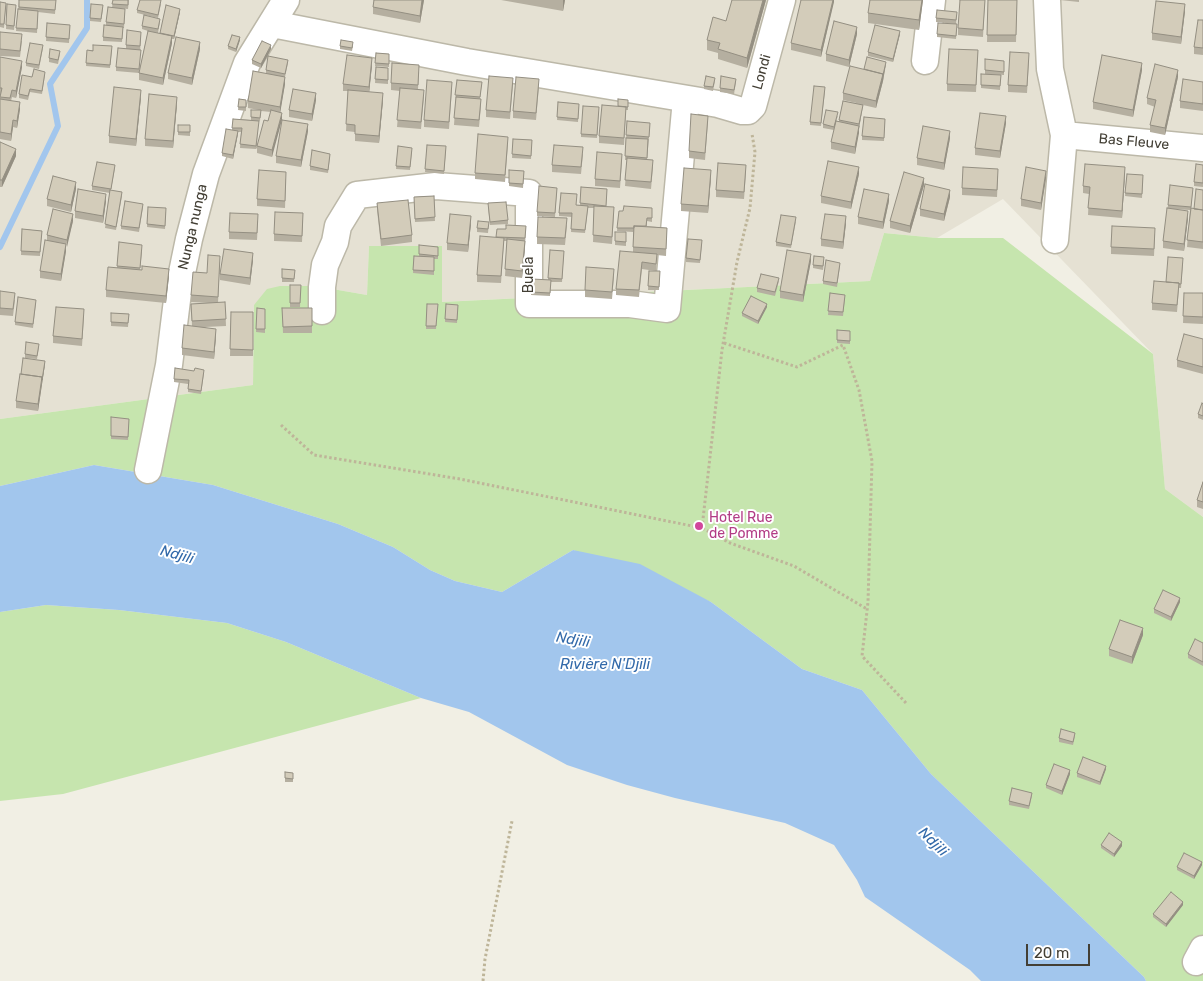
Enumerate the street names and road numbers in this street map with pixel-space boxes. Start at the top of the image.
street label: Londi [749,52,775,92]
street label: Bas Fleuve [1098,131,1170,153]
street label: Nunga nunga [175,182,211,272]
street label: Buela [521,257,537,293]

